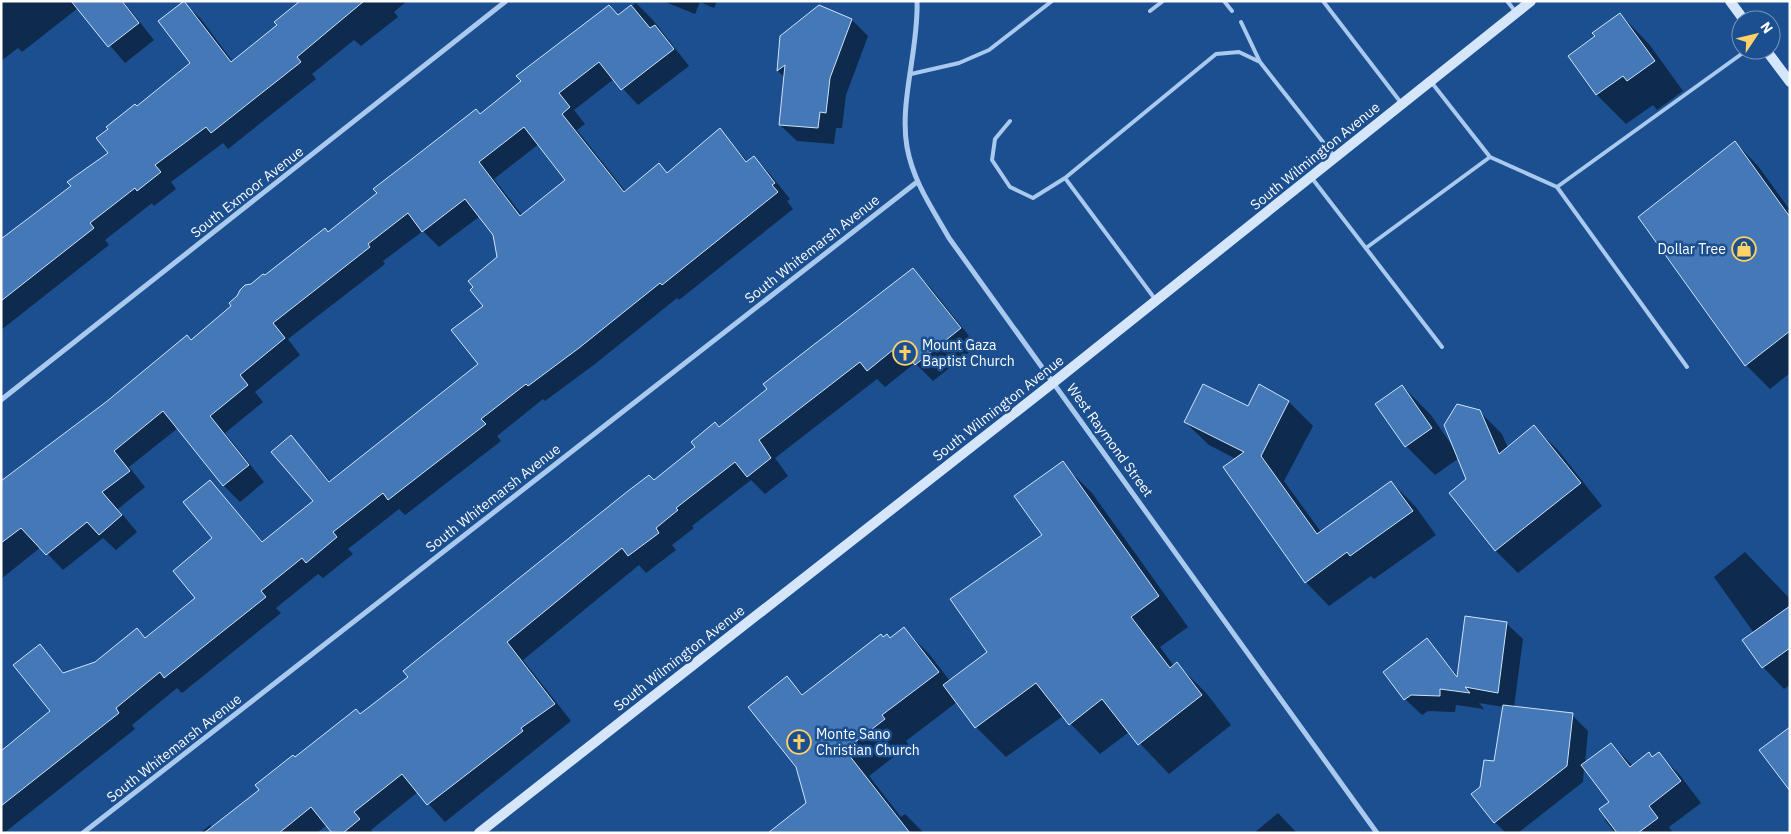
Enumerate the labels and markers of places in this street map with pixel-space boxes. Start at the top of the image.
shop icon: Dollar Tree [1731,236,1757,262]
place label: Dollar Tree [1657,240,1726,258]
place label: Mount Gaza Baptist Church [922,336,1015,370]
church icon: Mount Gaza Baptist Church [892,340,918,366]
place label: Monte Sano Christian Church [816,725,920,759]
church icon: Monte Sano Christian Church [786,729,812,755]

